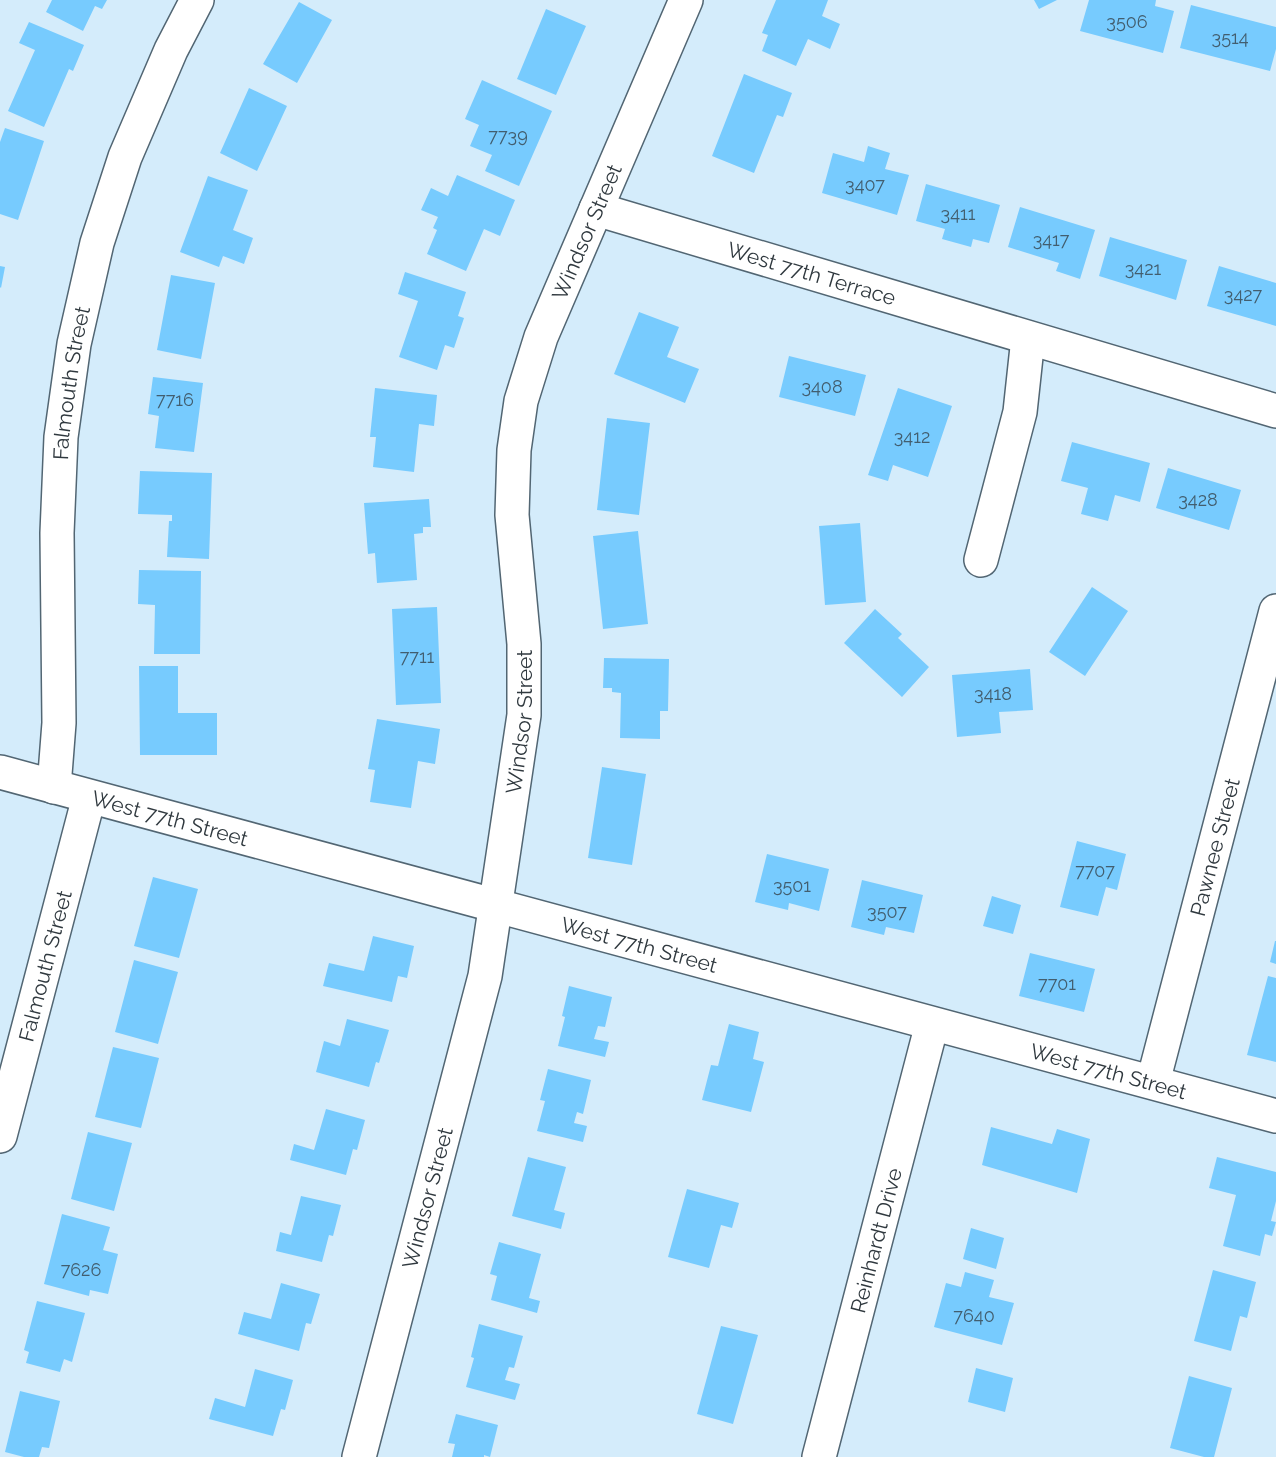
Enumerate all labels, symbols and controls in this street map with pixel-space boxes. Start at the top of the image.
house number: 3506 [1106,11,1148,32]
house number: 3514 [1212,27,1249,48]
house number: 7739 [488,125,528,146]
street label: Windsor Street [546,160,626,303]
house number: 3407 [845,174,885,195]
house number: 3411 [941,203,976,224]
house number: 3417 [1033,229,1070,250]
street label: West 77th Terrace [724,236,899,310]
house number: 3421 [1125,258,1162,279]
house number: 3427 [1224,284,1263,305]
street label: Falmouth Street [48,304,95,460]
house number: 3408 [801,376,843,397]
house number: 7716 [156,389,194,410]
house number: 3412 [894,426,930,447]
house number: 3428 [1178,489,1218,510]
house number: 7711 [400,646,435,667]
street label: Windsor Street [500,650,537,796]
house number: 3418 [974,683,1012,704]
street label: Pawnee Street [1184,775,1244,919]
street label: West 77th Street [89,785,251,851]
house number: 7707 [1075,860,1115,881]
house number: 3501 [773,875,811,896]
street label: Falmouth Street [13,887,77,1044]
house number: 3507 [867,901,907,922]
street label: West 77th Street [558,911,720,977]
house number: 7701 [1038,973,1076,994]
street label: West 77th Street [1028,1038,1189,1104]
street label: Windsor Street [396,1124,457,1271]
street label: Reinhardt Drive [845,1165,906,1315]
house number: 7626 [61,1259,102,1280]
house number: 7640 [953,1305,995,1326]

